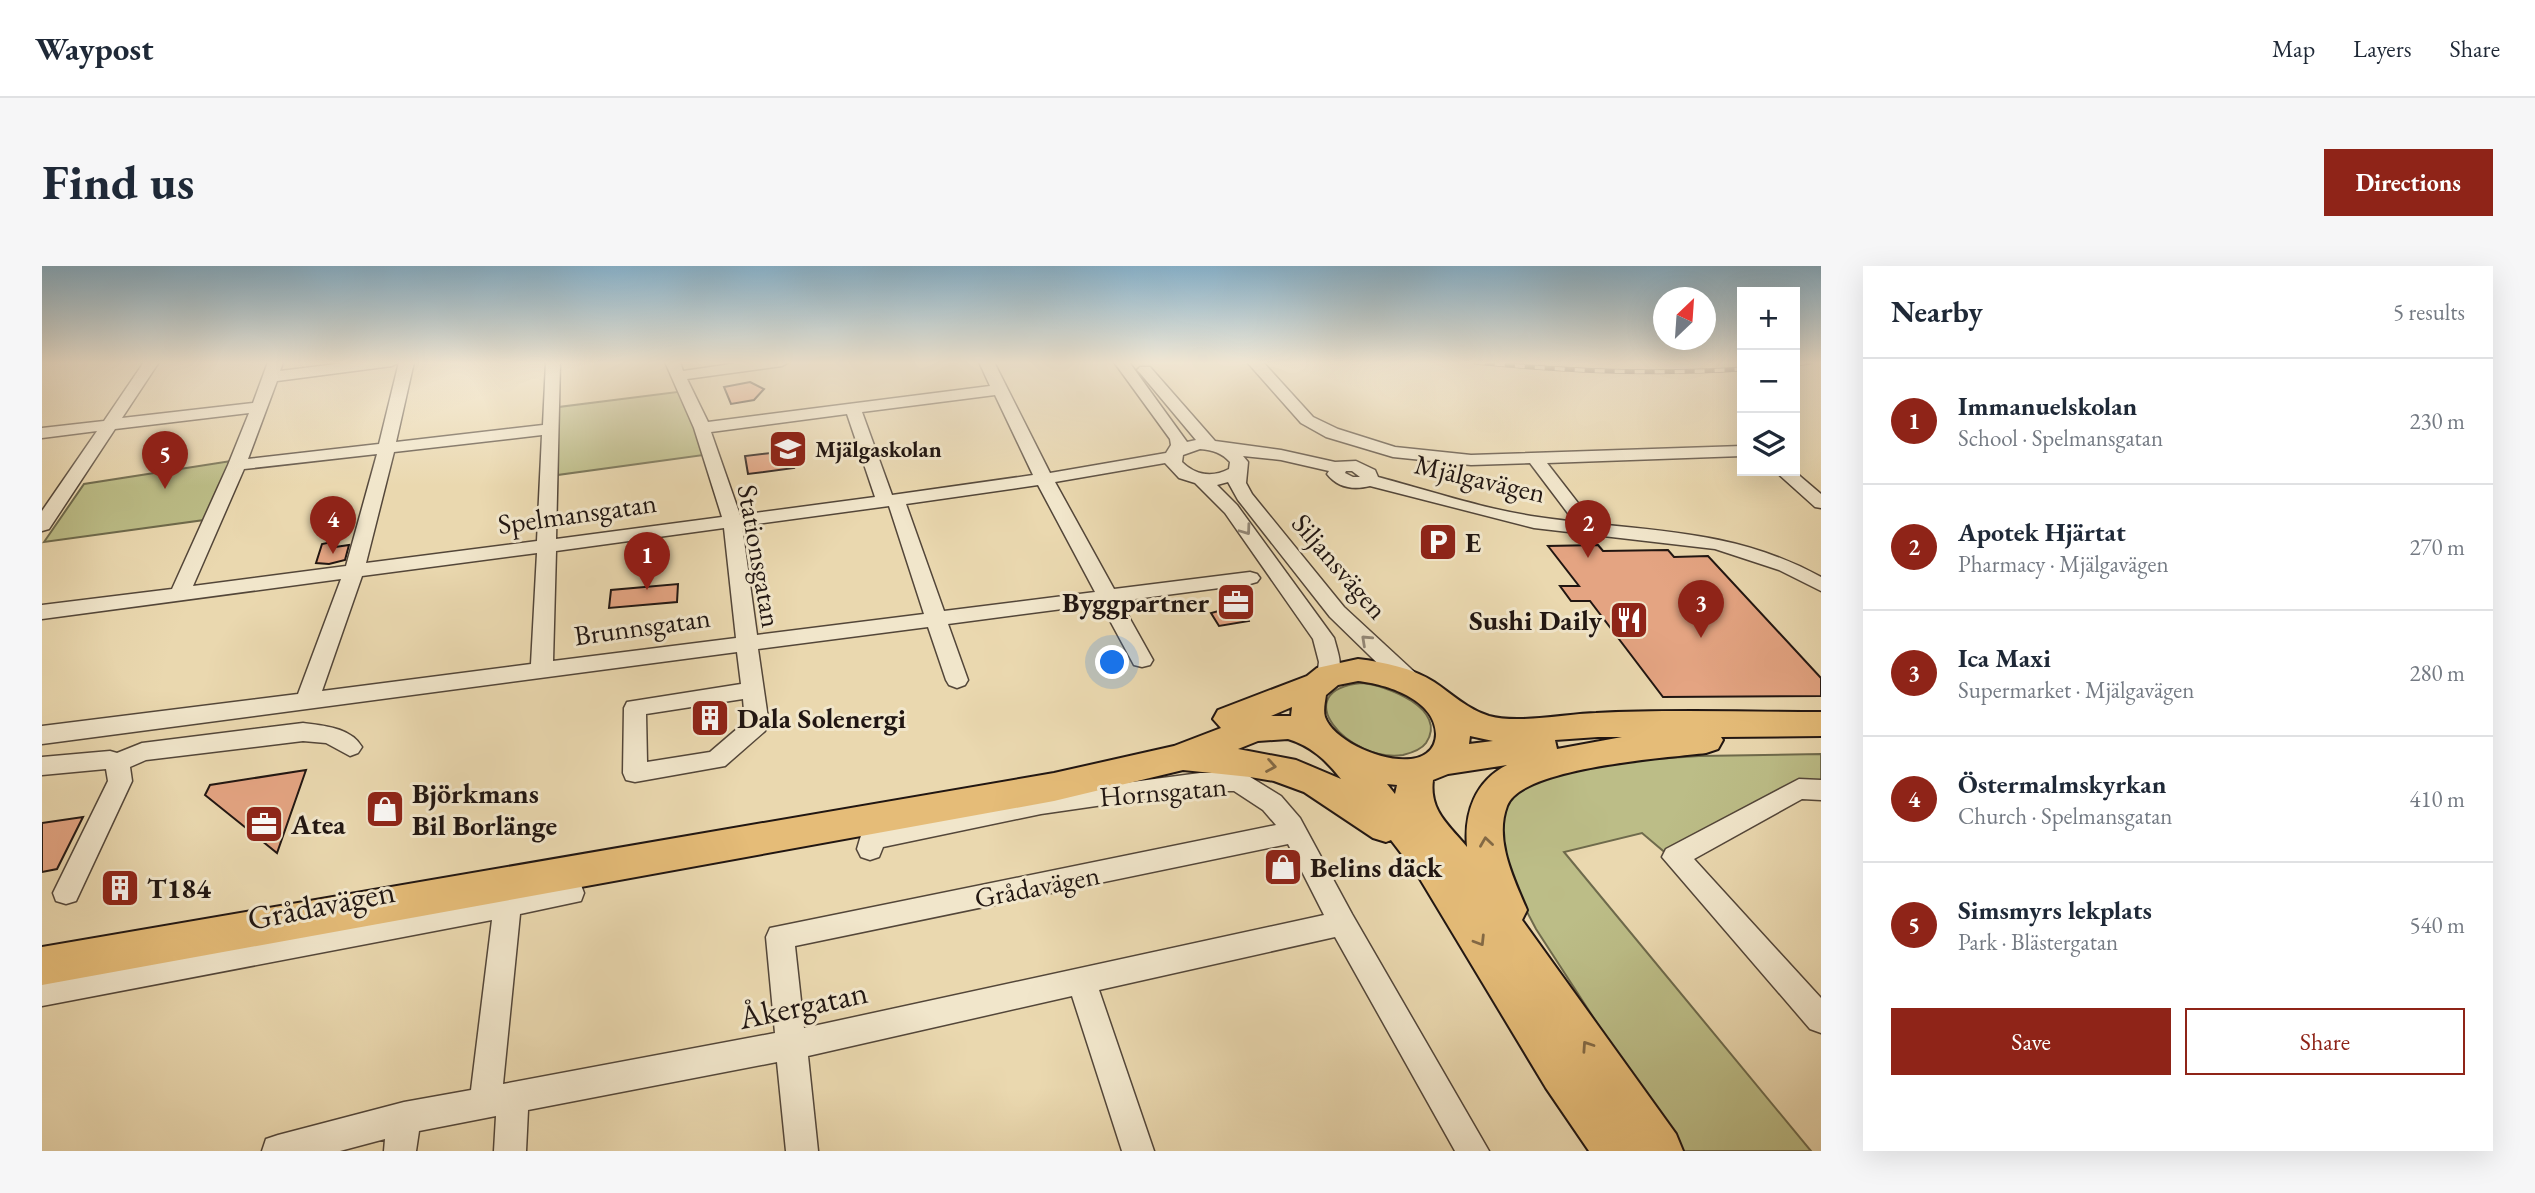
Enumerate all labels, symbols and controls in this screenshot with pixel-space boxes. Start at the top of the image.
text: Waypost [35,27,154,70]
text: Map [2272,33,2315,64]
text: Layers [2353,33,2412,64]
text: Share [2450,33,2500,64]
button: Directions [2324,149,2493,216]
text: Find us [42,150,194,214]
north arrow [1653,287,1716,350]
map controls [1737,287,1800,476]
button: + [1737,287,1800,350]
text: Nearby [1891,292,1983,331]
text: 5 results [2393,297,2465,327]
button: − [1737,350,1800,413]
text: Immanuelskolan [1958,389,2137,423]
text: 1 [1908,406,1920,436]
text: 230 m [2409,406,2465,436]
button: layers [1737,413,1800,476]
text: School · Spelmansgatan [1958,423,2163,453]
school or university icon: Mjälgaskolan [767,428,809,470]
pin: 5 [142,431,188,489]
place label: Mjälgaskolan [815,434,942,464]
street label: Mjälgavägen [1411,445,1549,511]
street label: Stationsgatan [730,482,790,630]
street label: Spelmansgatan [495,484,659,542]
pin: 4 [310,496,356,554]
pin: 2 [1565,500,1611,558]
street label: Siljansvägen [1284,506,1396,627]
text: Apotek Hjärtat [1958,515,2126,549]
parking icon: E [1417,521,1459,563]
one-way arrow [1238,522,1250,535]
place label: E [1465,524,1481,560]
pin: 1 [624,532,670,590]
text: 2 [1908,532,1920,562]
text: 270 m [2409,532,2465,562]
text: Pharmacy · Mjälgavägen [1958,549,2169,579]
pin: 3 [1678,580,1724,638]
office icon: Byggpartner [1215,581,1257,623]
place label: Byggpartner [1062,584,1209,620]
street label: Brunnsgatan [572,599,713,653]
restaurant icon: Sushi Daily [1608,599,1650,641]
place label: Sushi Daily [1469,602,1603,638]
one-way arrow [1361,636,1374,649]
text: Ica Maxi [1958,641,2051,675]
your location [1095,645,1129,679]
text: 3 [1908,658,1920,688]
text: 280 m [2409,658,2465,688]
text: Supermarket · Mjälgavägen [1958,675,2194,705]
building icon: Dala Solenergi [689,697,731,739]
place label: Dala Solenergi [737,700,906,736]
one-way arrow [1265,758,1277,773]
street label: Hornsgatan [1098,767,1228,815]
text: Östermalmskyrkan [1958,767,2166,801]
place label: Björkmans Bil Borlänge [412,775,557,843]
text: 4 [1908,784,1920,814]
text: 410 m [2409,784,2465,814]
shop icon: Björkmans Bil Borlänge [364,788,406,830]
text: Church · Spelmansgatan [1958,801,2172,831]
office icon: Atea [243,803,285,845]
place label: Atea [290,806,346,842]
one-way arrow [1479,836,1494,848]
shop icon: Belins däck [1262,846,1304,888]
place label: Belins däck [1310,849,1443,885]
street label: Grådavägen [971,856,1103,916]
building icon: T184 [99,867,141,909]
street label: Grådavägen [244,869,398,940]
place label: T184 [147,870,212,906]
text: Simsmyrs lekplats [1958,893,2152,927]
text: 5 [1908,910,1920,940]
text: 540 m [2409,910,2465,940]
text: Park · Blästergatan [1958,927,2118,957]
one-way arrow [1472,934,1485,947]
street label: Åkergatan [734,970,871,1039]
button: Save [1891,1008,2171,1075]
button: Share [2185,1008,2465,1075]
one-way arrow [1582,1041,1595,1054]

